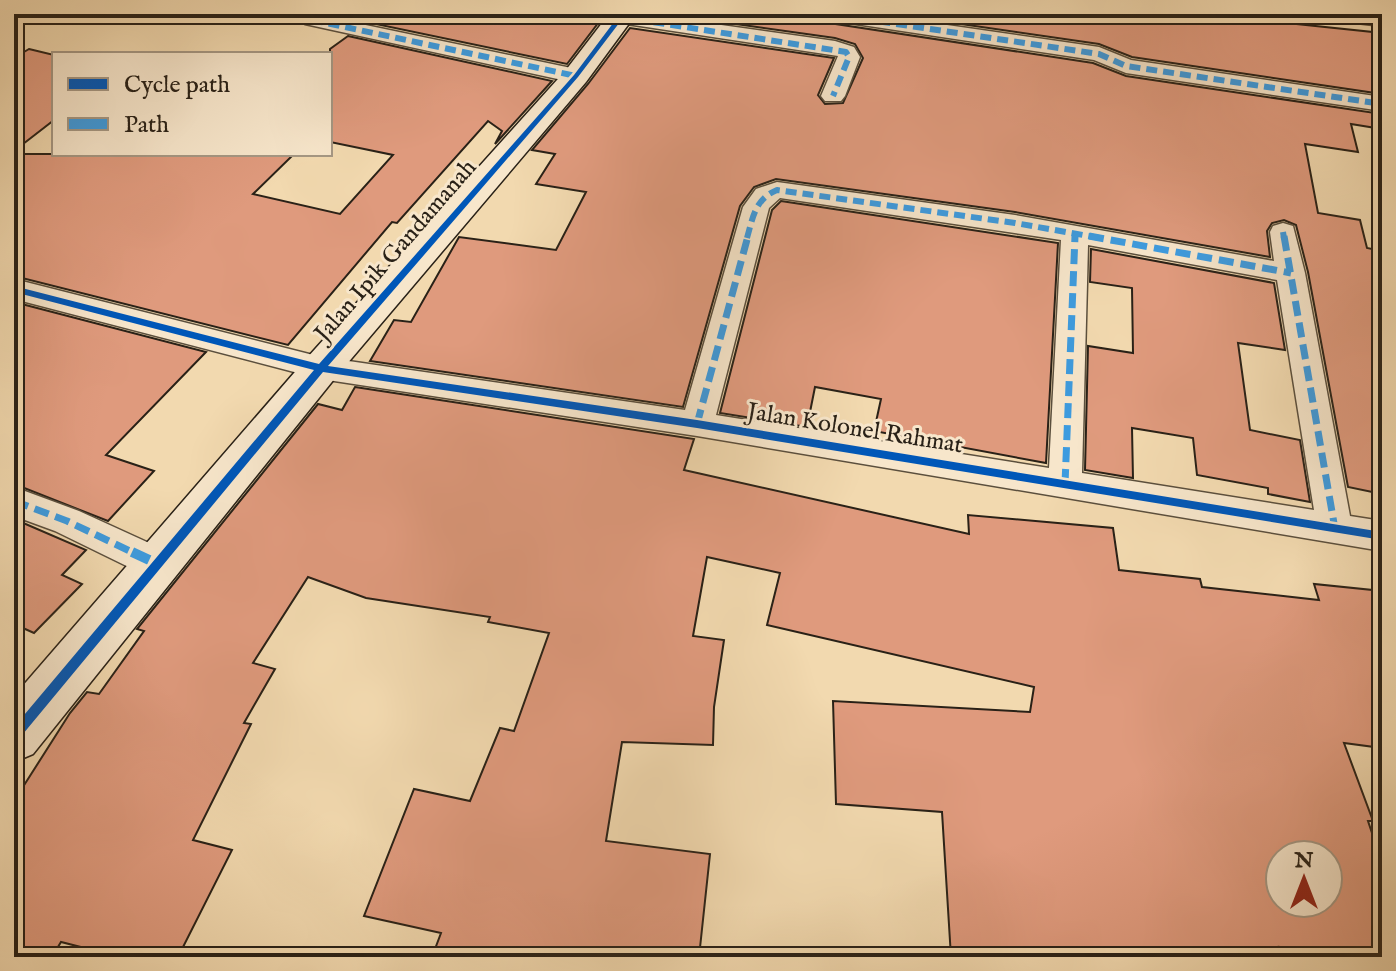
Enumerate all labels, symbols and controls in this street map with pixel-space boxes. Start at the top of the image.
legend [52,52,332,156]
text: Cycle path [124,70,230,101]
text: Path [124,110,169,141]
street label: Jalan Ipik Gandamanah [306,153,484,351]
street label: Jalan Kolonel Rahmat [742,396,965,461]
north arrow [1264,839,1344,919]
text: N [1293,847,1314,875]

